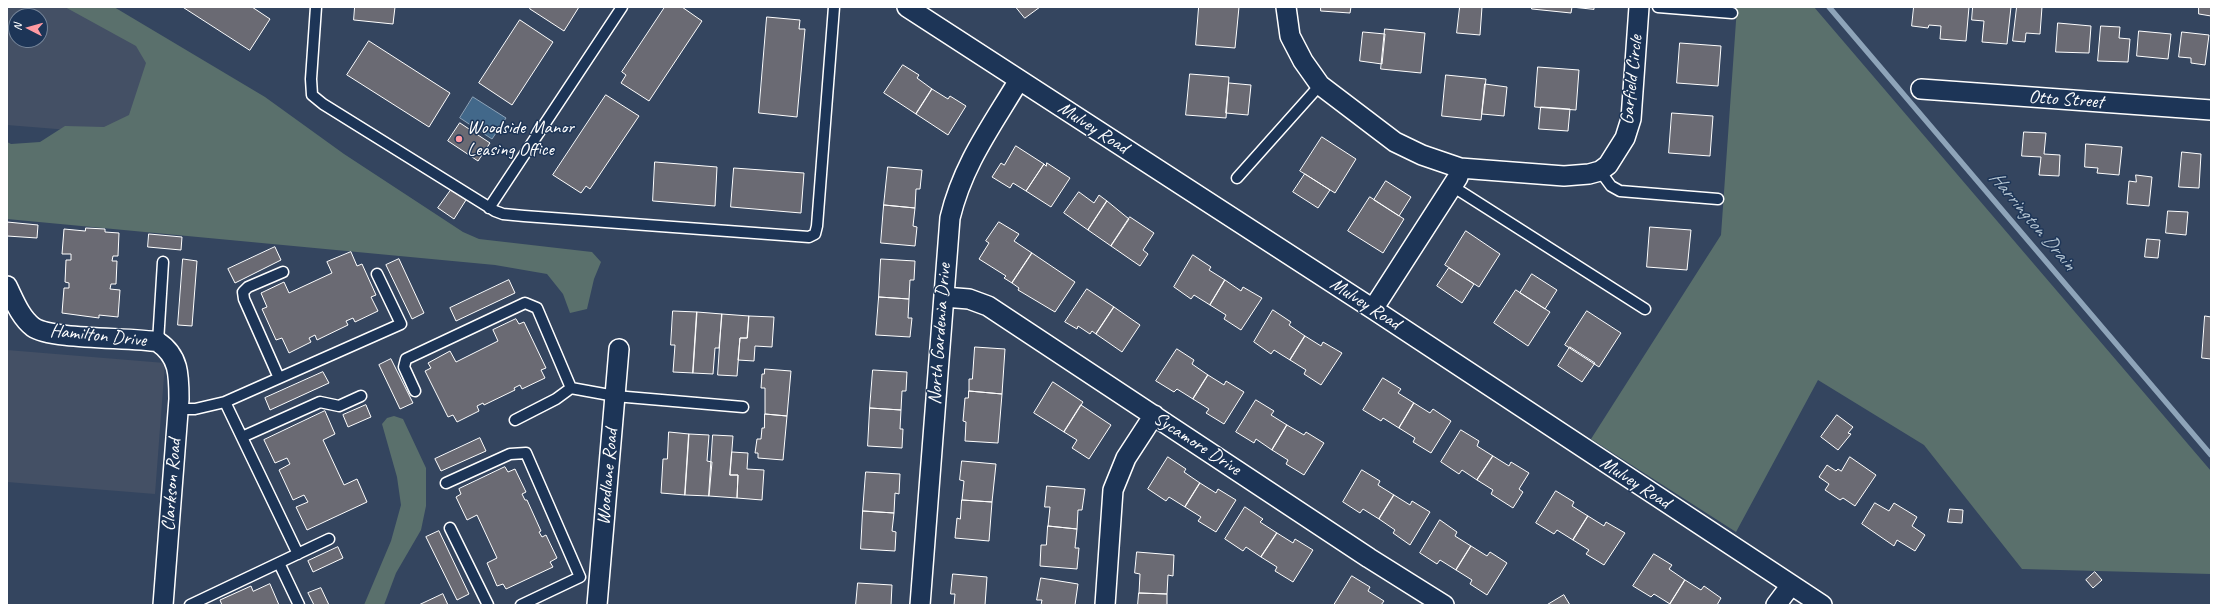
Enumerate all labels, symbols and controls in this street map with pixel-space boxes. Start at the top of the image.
north arrow [8,8,48,48]
text: N [10,23,24,31]
street label: Garfield Circle [1616,34,1648,126]
street label: Otto Street [2028,86,2104,114]
street label: Mulvey Road [1054,97,1132,159]
place label: Woodside Manor Leasing Office [467,117,574,161]
marker: Woodside Manor Leasing Office [454,134,464,144]
water label: Harrington Drain [1984,167,2080,275]
street label: North Gardenia Drive [924,263,956,405]
street label: Mulvey Road [1326,273,1404,335]
street label: Hamilton Drive [49,320,147,352]
street label: Sycamore Drive [1149,407,1245,481]
street label: Woodlane Road [592,428,624,526]
street label: Clarkson Road [157,438,187,532]
street label: Mulvey Road [1596,452,1674,514]

